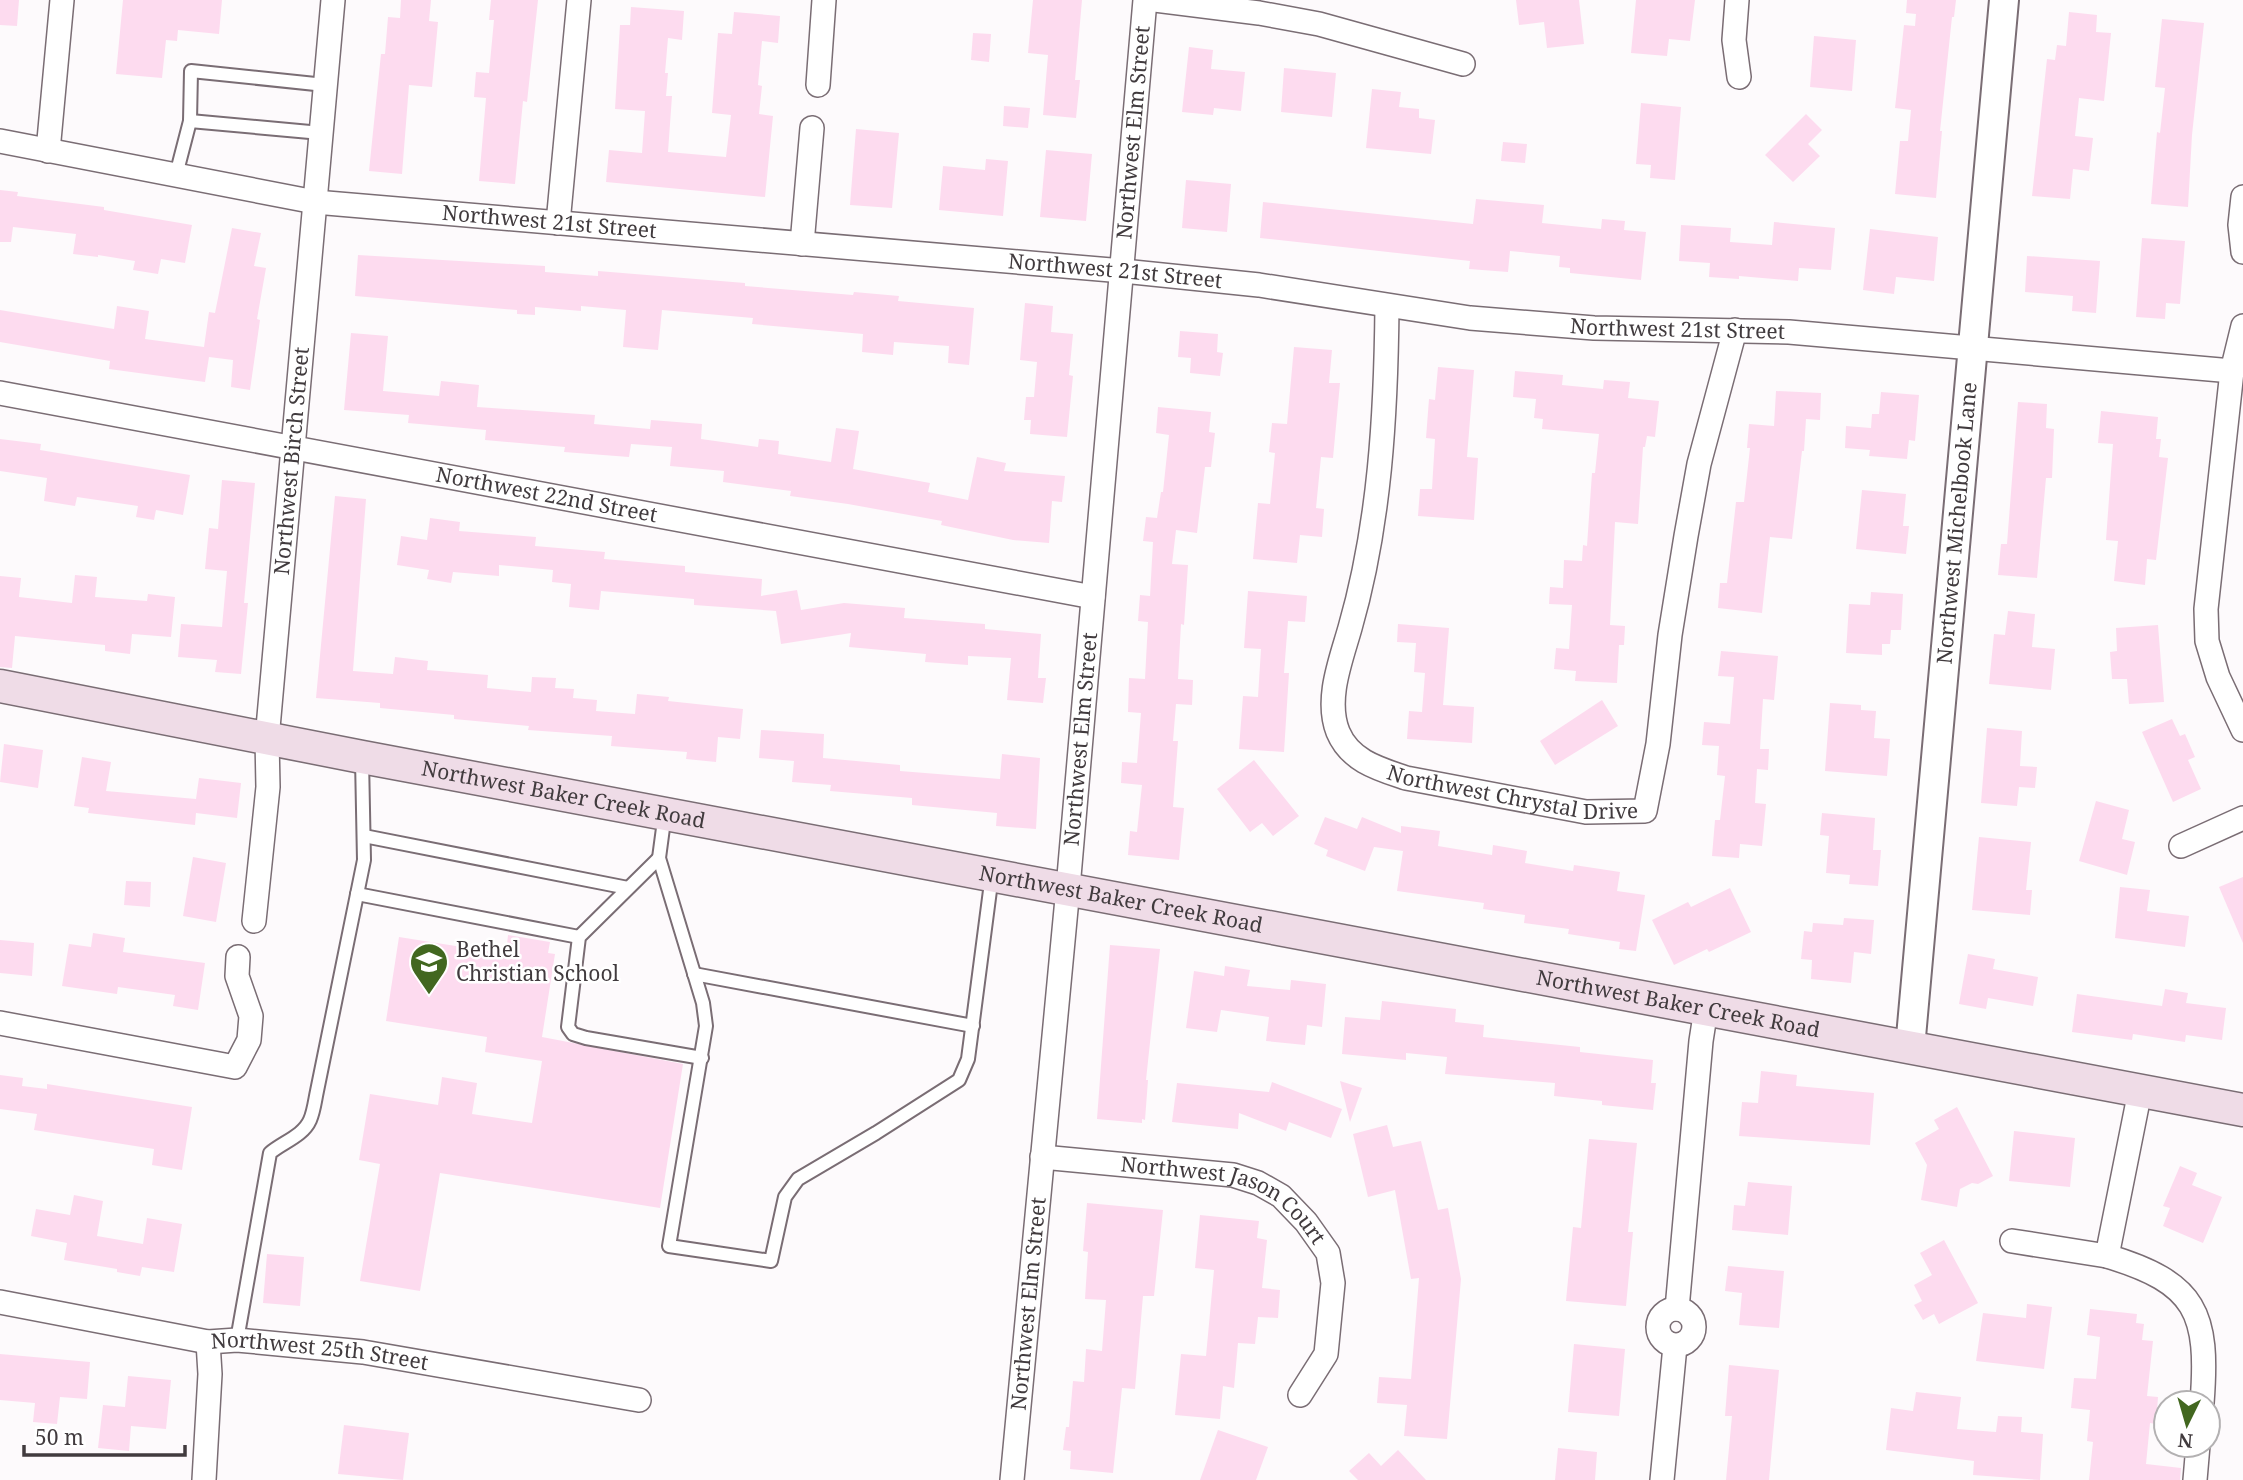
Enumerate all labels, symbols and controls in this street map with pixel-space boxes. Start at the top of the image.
street label: Northwest Elm Street [1109,25,1156,240]
street label: Northwest 21st Street [441,198,658,244]
street label: Northwest 21st Street [1007,246,1224,294]
street label: Northwest 21st Street [1569,311,1785,345]
street label: Northwest Birch Street [267,346,315,576]
street label: Northwest Michelbook Lane [1929,381,1983,665]
street label: Northwest 22nd Street [434,460,660,528]
street label: Northwest Elm Street [1057,631,1103,847]
street label: Northwest Baker Creek Road [420,753,708,834]
street label: Northwest Chrystal Drive [1384,758,1638,825]
street label: Northwest Baker Creek Road [977,858,1265,939]
place label: Bethel Christian School [456,935,620,987]
school or university icon: Bethel Christian School [408,941,450,996]
street label: Northwest Baker Creek Road [1534,963,1823,1043]
street label: Northwest Jason Court [1119,1149,1332,1250]
street label: Northwest Elm Street [1004,1196,1052,1412]
street label: Northwest 25th Street [210,1325,431,1376]
north arrow [2152,1389,2222,1459]
scale bar [24,1414,186,1458]
text: 50 m [35,1423,84,1451]
text: N [2177,1427,2194,1455]

